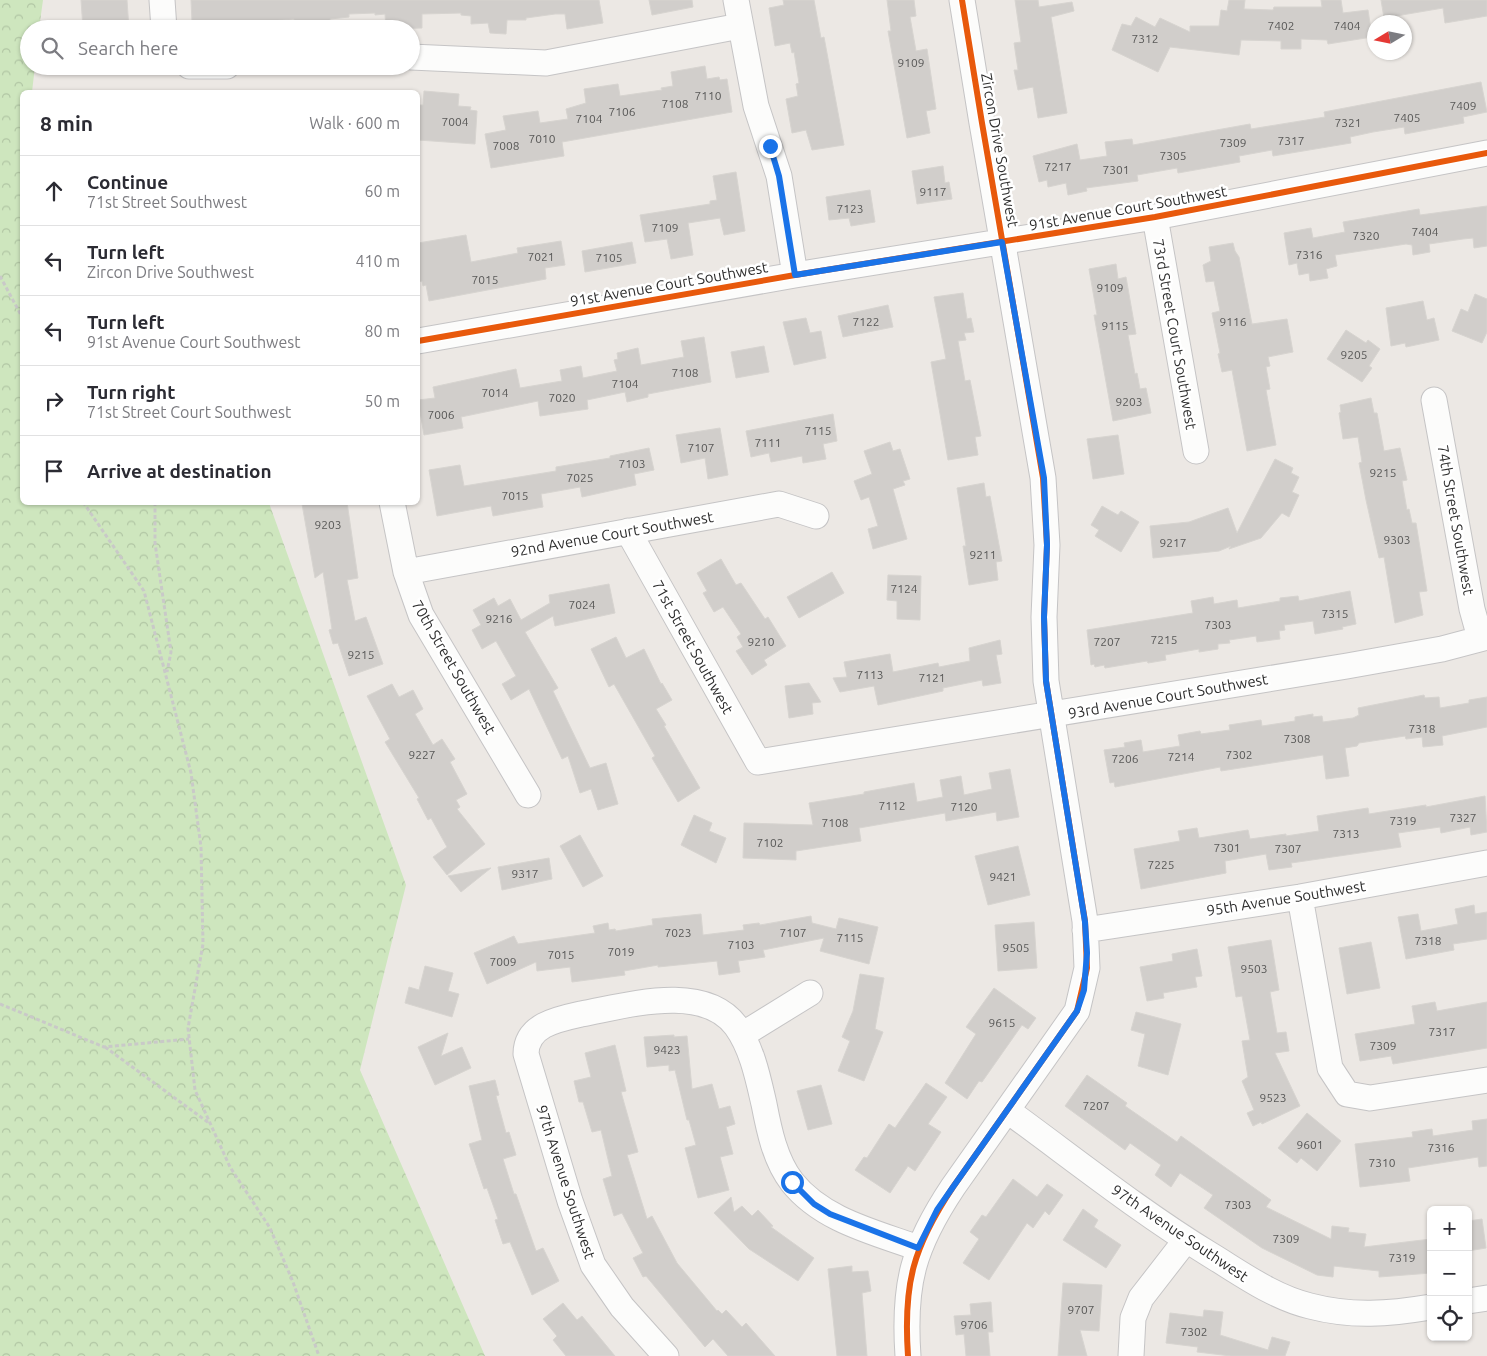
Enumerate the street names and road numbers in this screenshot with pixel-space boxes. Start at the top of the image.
street label: Zircon Drive Southwest [978,71,1022,229]
street label: 91st Avenue Court Southwest [1028,182,1228,234]
street label: 73rd Street Court Southwest [1150,237,1200,431]
street label: 91st Avenue Court Southwest [569,258,769,310]
street label: 74th Street Southwest [1434,444,1478,596]
street label: 92nd Avenue Court Southwest [509,508,715,560]
street label: 71st Street Southwest [649,577,737,717]
street label: 70th Street Southwest [409,597,499,737]
street label: 93rd Avenue Court Southwest [1067,670,1269,722]
street label: 95th Avenue Southwest [1205,877,1367,919]
street label: 97th Avenue Southwest [533,1103,599,1261]
street label: 97th Avenue Southwest [1109,1181,1251,1285]

